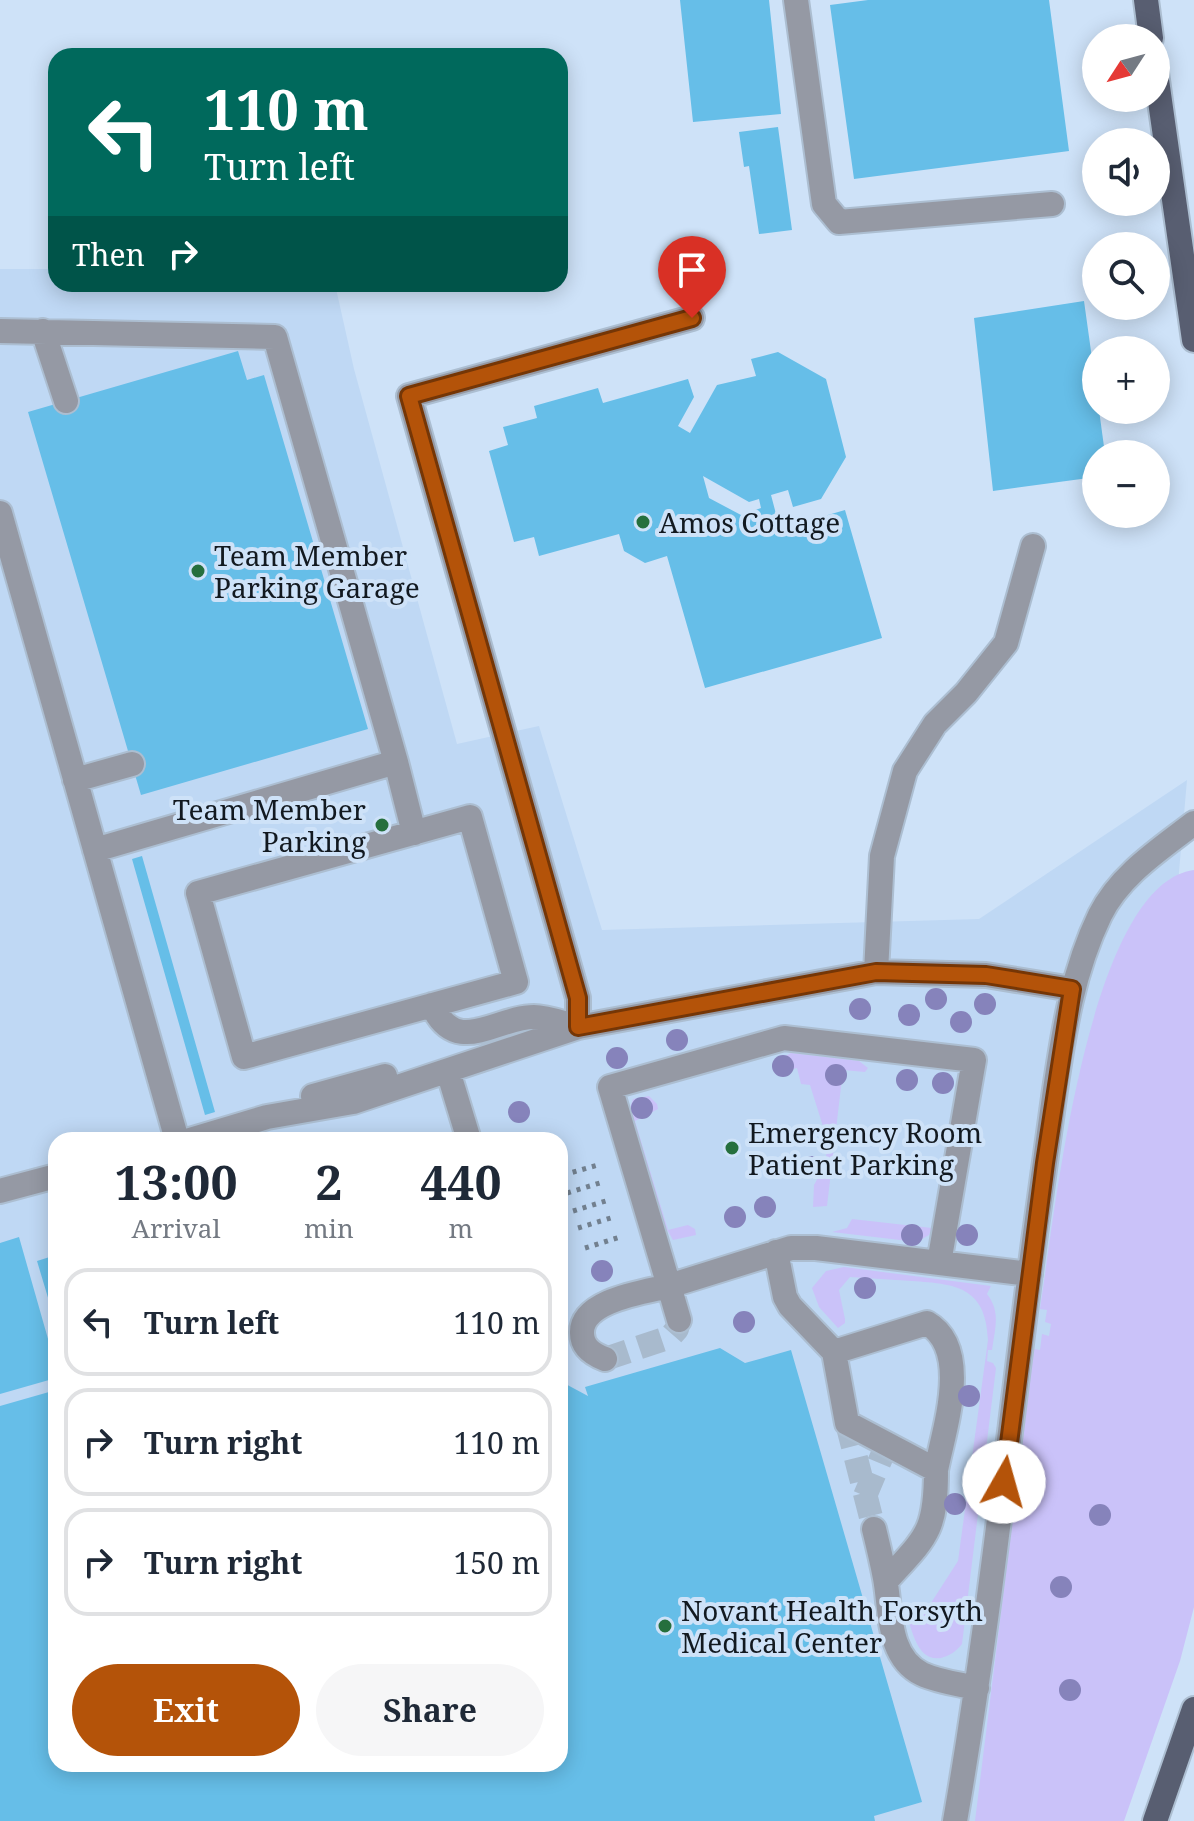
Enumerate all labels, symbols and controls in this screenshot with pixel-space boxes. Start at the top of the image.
north arrow [1082,24,1170,112]
map controls [1082,24,1170,528]
text: 110 m [204,70,369,146]
icon: left [72,80,176,184]
button: sound [1082,128,1170,216]
text: Turn left [204,142,355,191]
icon: right [161,232,205,276]
button: search [1082,232,1170,320]
text: Then [72,234,145,275]
pin [658,236,726,318]
icon: arrive [670,248,714,292]
button: + [1082,336,1170,424]
button: − [1082,440,1170,528]
place label: Amos Cottage [659,503,840,541]
marker: Amos Cottage [634,513,652,531]
place label: Team Member Parking Garage [214,536,420,606]
marker: Team Member Parking Garage [189,562,207,580]
place label: Team Member Parking [173,790,366,860]
marker: Team Member Parking [373,816,391,834]
place label: Emergency Room Patient Parking [748,1113,982,1183]
marker: Emergency Room Patient Parking [723,1139,741,1157]
text: 13:00 [114,1149,238,1214]
text: 2 [315,1149,342,1214]
text: 440 [420,1149,502,1214]
text: Arrival [132,1210,220,1246]
text: min [304,1210,354,1246]
text: m [449,1210,473,1246]
icon: left [76,1300,120,1344]
text: Turn left [144,1302,279,1343]
text: 110 m [454,1302,540,1343]
icon: right [76,1420,120,1464]
text: Turn right [144,1422,302,1463]
text: 110 m [454,1422,540,1463]
position arrow [962,1440,1046,1524]
icon: right [76,1540,120,1584]
text: Turn right [144,1542,302,1583]
text: 150 m [454,1542,540,1583]
place label: Novant Health Forsyth Medical Center [681,1591,983,1661]
marker: Novant Health Forsyth Medical Center [656,1617,674,1635]
button: Exit [72,1664,300,1756]
button: Share [316,1664,544,1756]

